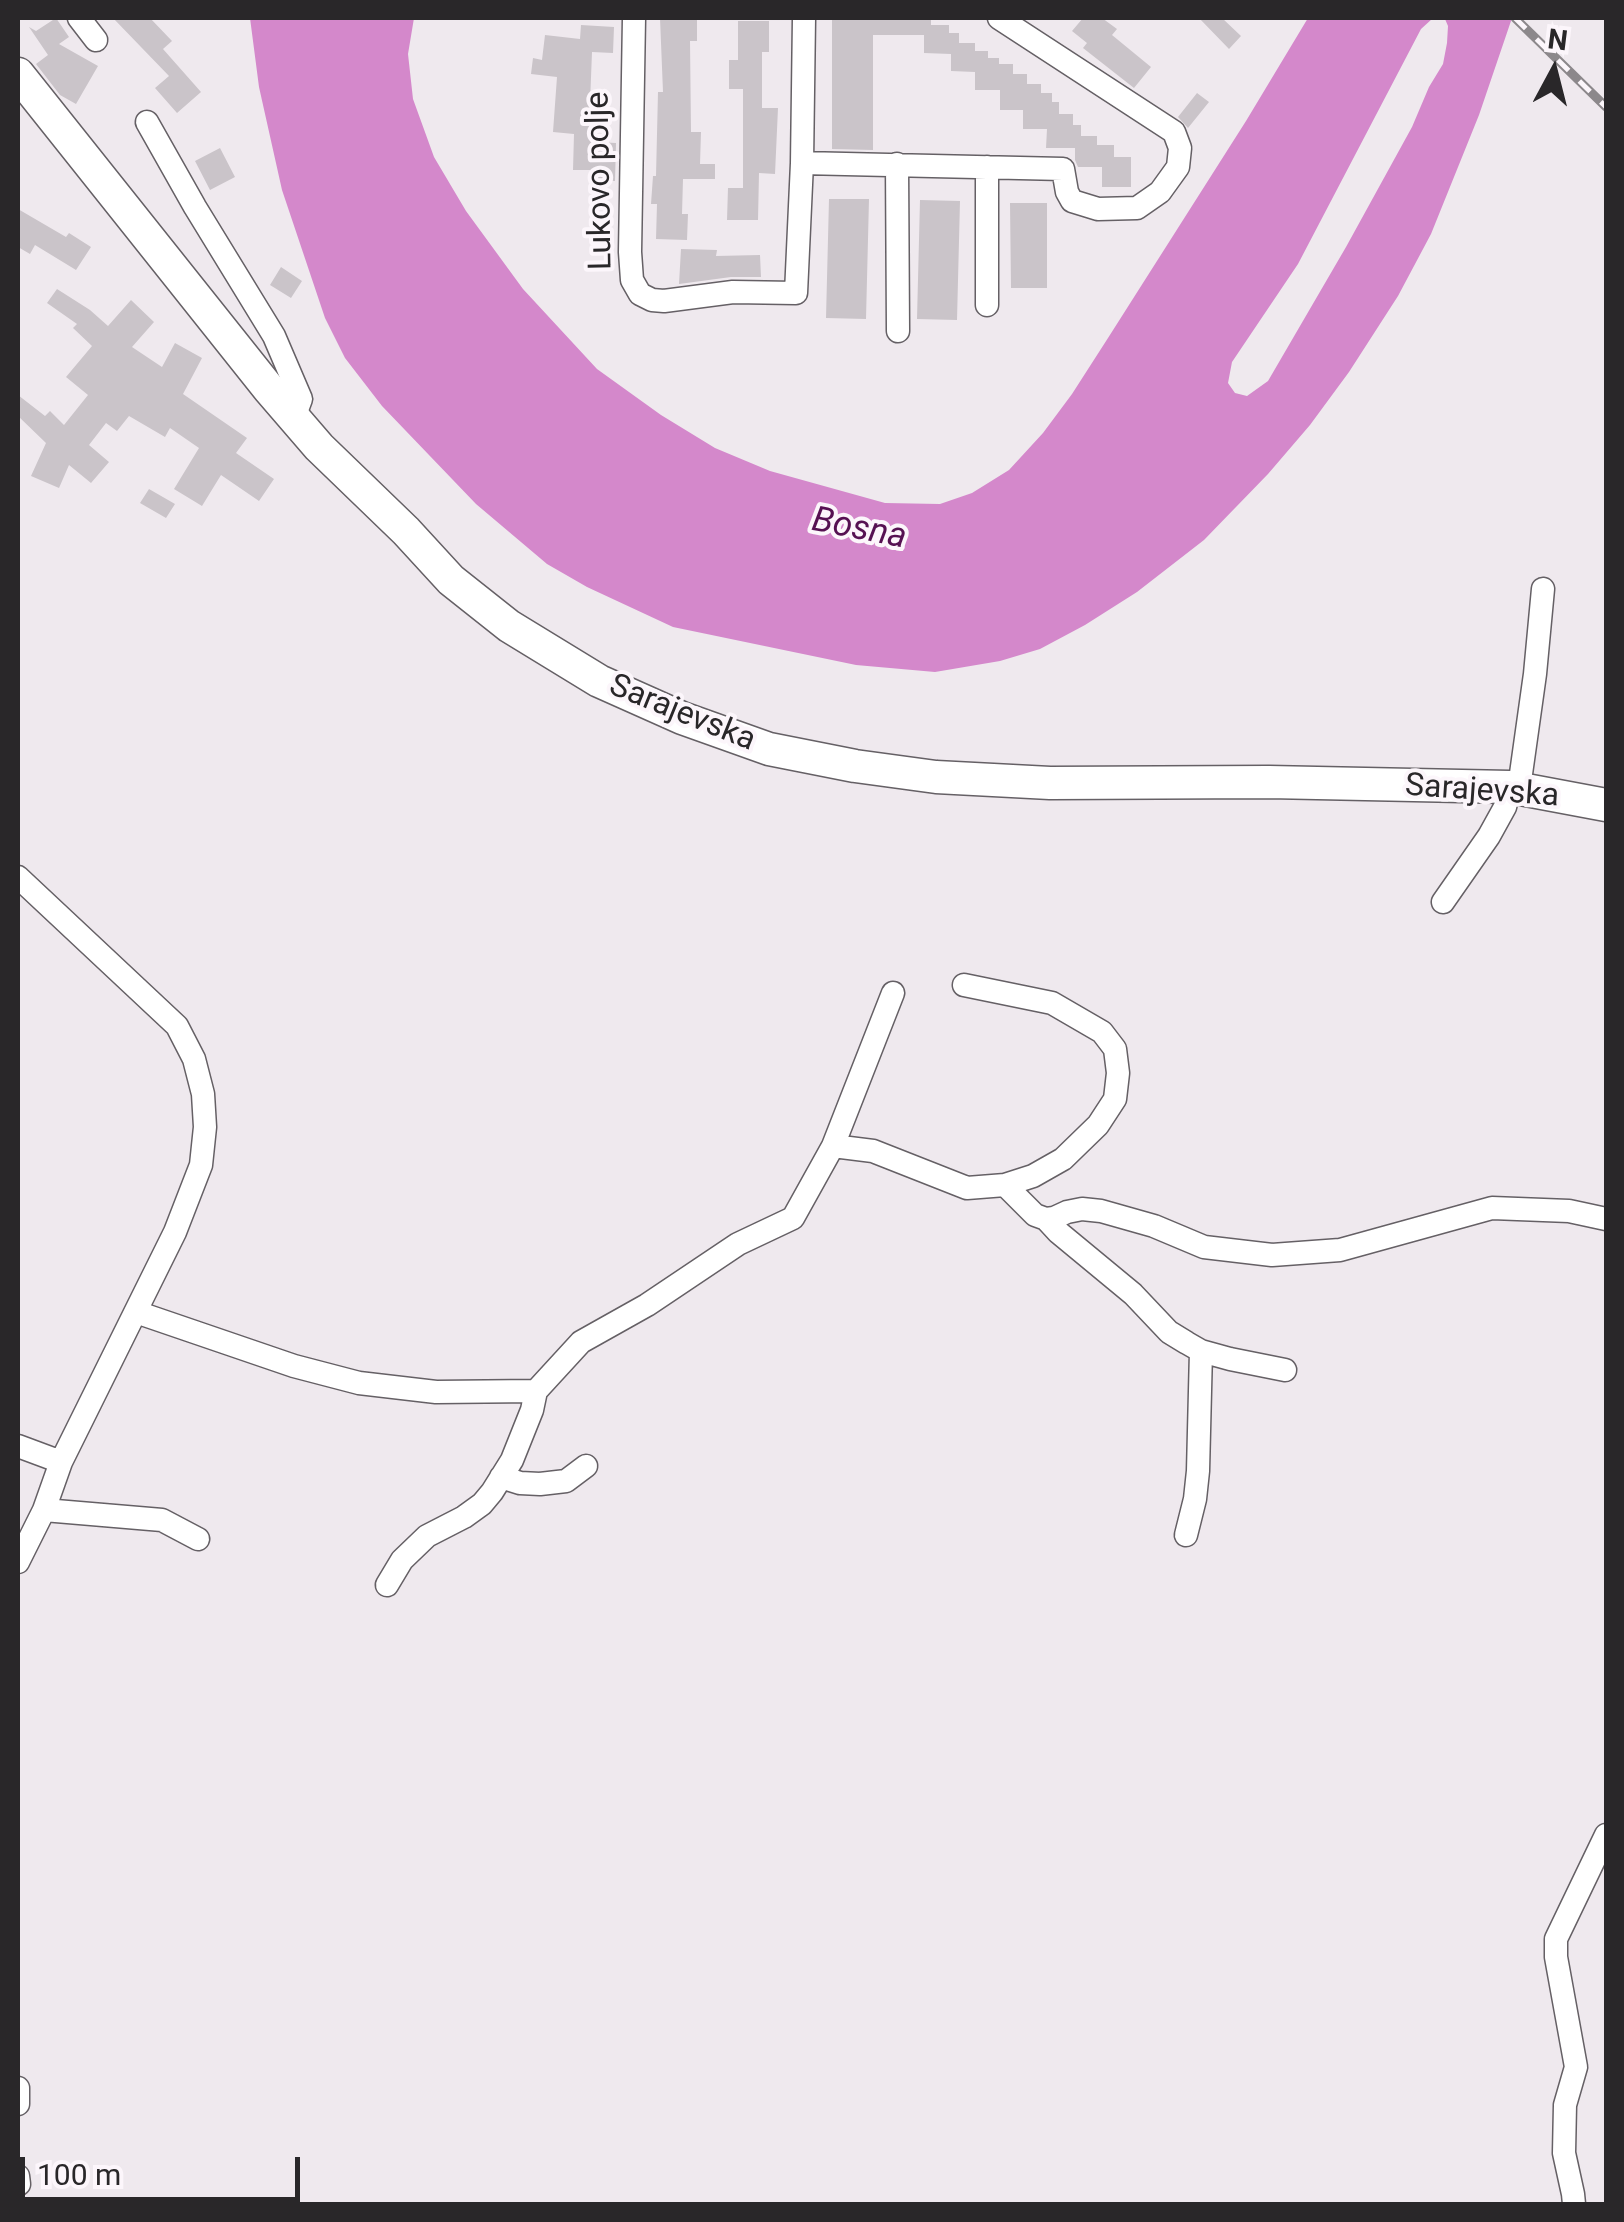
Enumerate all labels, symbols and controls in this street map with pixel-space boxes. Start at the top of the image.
north arrow [1504,20,1604,120]
text: N [1546,22,1570,57]
street label: Lukovo polje [580,91,622,271]
water label: Bosna [808,500,910,560]
street label: Sarajevska [603,667,761,761]
street label: Sarajevska [1404,767,1560,817]
scale bar [25,2137,305,2199]
text: 100 m [37,2157,121,2192]

